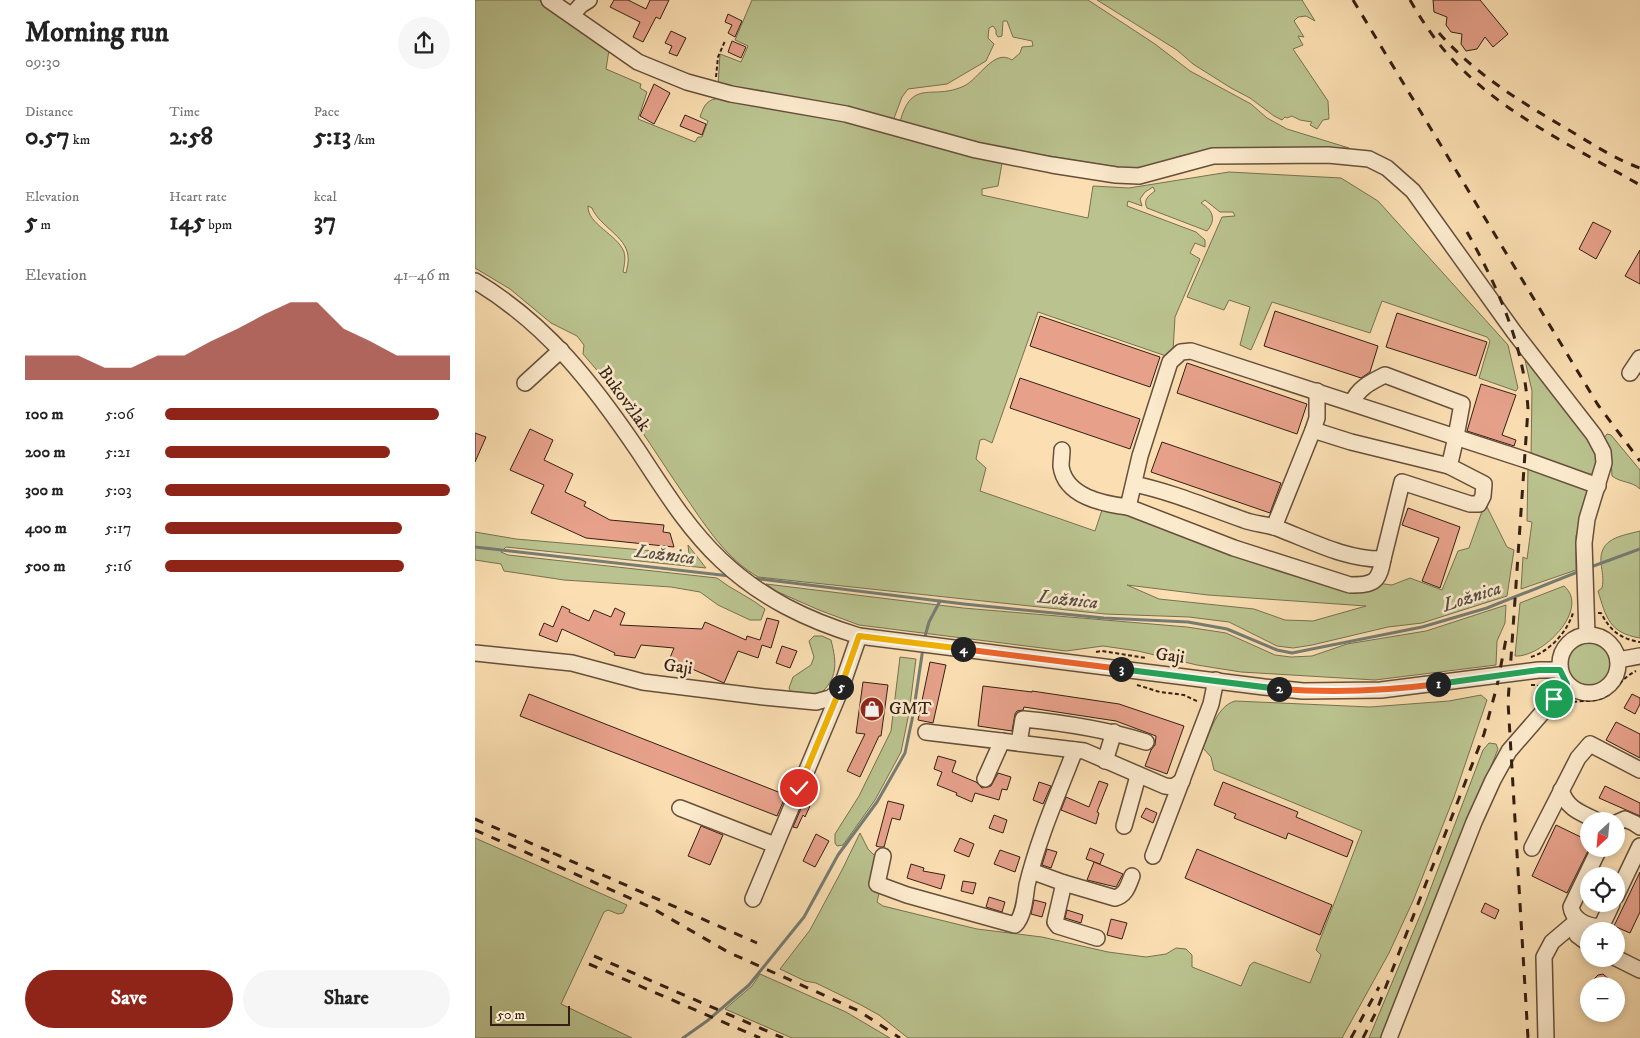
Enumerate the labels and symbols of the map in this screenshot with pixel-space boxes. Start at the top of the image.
street label: Bukovžlak [593,362,655,436]
water label: Ložnica [633,540,696,570]
water label: Ložnica [1439,577,1504,618]
water label: Ložnica [1036,585,1099,615]
pin: 4 [951,636,975,662]
street label: Gaji [1154,643,1186,669]
street label: Gaji [662,654,694,680]
pin: 3 [1109,656,1133,682]
pin: 1 [1425,672,1451,696]
pin: 5 [829,674,853,700]
pin: 2 [1267,676,1291,702]
pin [1533,678,1575,720]
shop icon: GMT [859,696,885,722]
place label: GMT [889,698,932,720]
pin [778,767,820,809]
north arrow [1580,812,1625,858]
scale bar [490,1003,570,1026]

